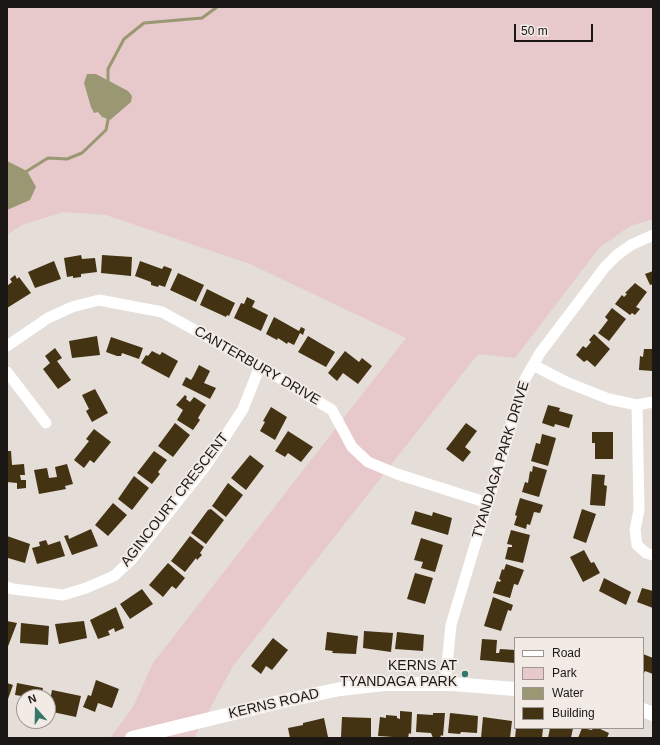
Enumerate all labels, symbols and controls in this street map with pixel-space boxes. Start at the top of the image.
scale bar [516,16,595,42]
text: 50 m [521,24,548,38]
street label: CANTERBURY DRIVE [191,323,323,409]
street label: TYANDAGA PARK DRIVE [469,379,533,541]
street label: AGINCOURT CRESCENT [118,430,232,570]
legend [514,637,644,729]
text: Road [552,646,581,660]
place label: KERNS AT TYANDAGA PARK [340,658,457,690]
text: Park [552,666,577,680]
marker: KERNS AT TYANDAGA PARK [460,669,470,679]
street label: KERNS ROAD [227,685,321,723]
text: Water [552,686,584,700]
north arrow [16,689,56,729]
text: N [26,692,38,706]
text: Building [552,706,595,720]

